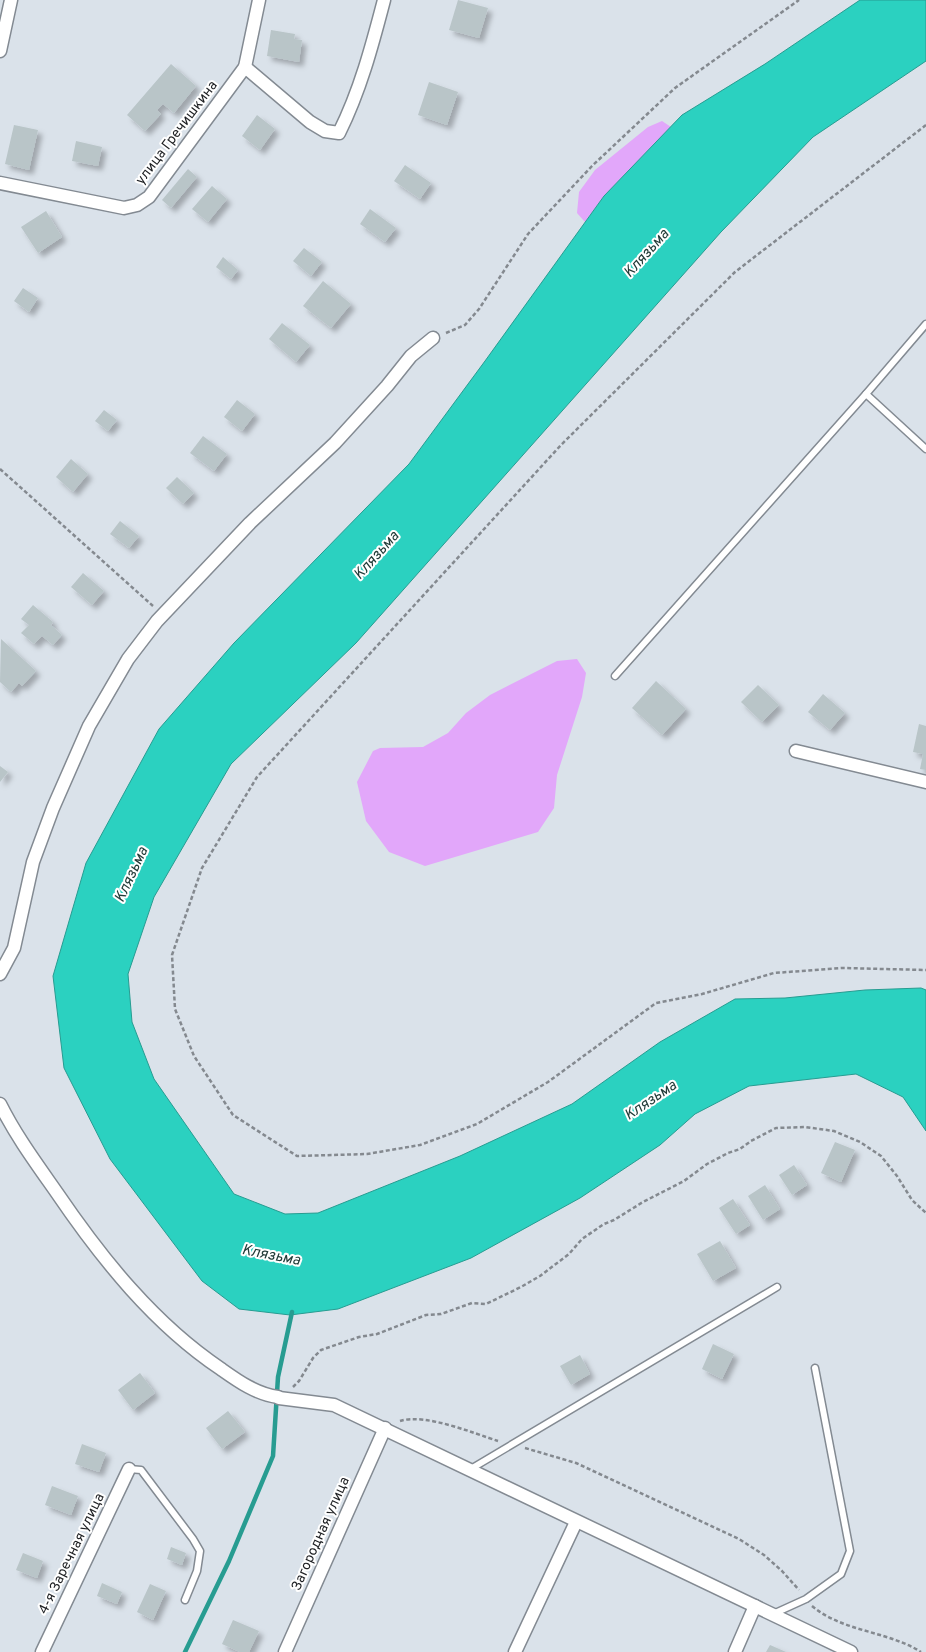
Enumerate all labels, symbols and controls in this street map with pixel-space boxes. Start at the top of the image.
street label: улица Гречишкина [132,78,222,188]
water label: Клязьма [620,225,674,282]
water label: Клязьма [350,527,404,584]
water label: Клязьма [111,844,153,906]
water label: Клязьма [621,1076,681,1125]
water label: Клязьма [240,1241,302,1271]
street label: Загородная улица [288,1475,354,1593]
street label: 4-я Заречная улица [35,1491,109,1617]

